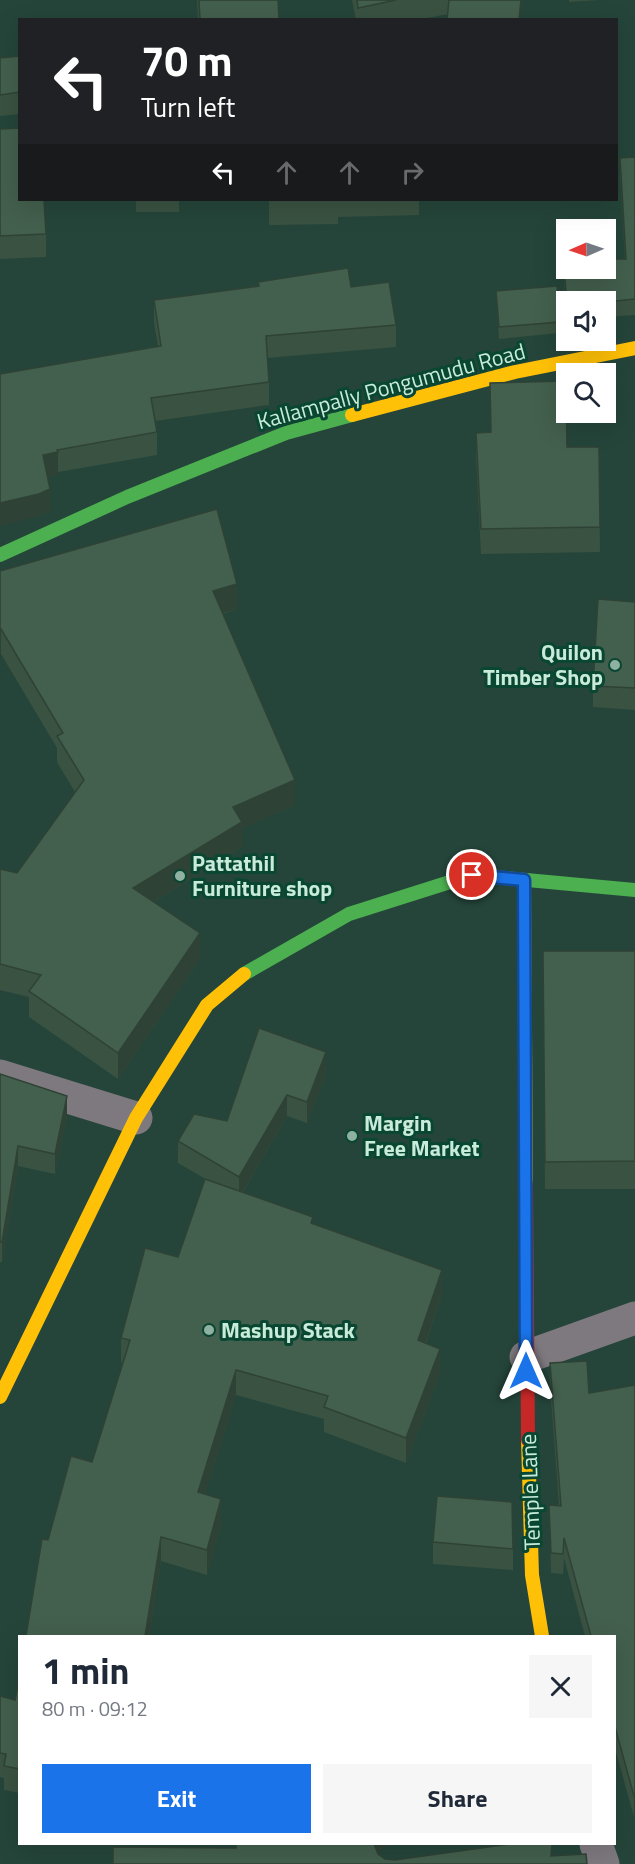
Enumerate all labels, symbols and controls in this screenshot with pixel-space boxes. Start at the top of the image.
text: 70 m [141,28,233,92]
icon: left [42,42,120,120]
text: Turn left [141,86,235,127]
icon: left [207,156,240,189]
icon: ahead [270,156,303,189]
icon: ahead [333,156,366,189]
icon: right [396,156,429,189]
north arrow [556,219,616,279]
map controls [556,219,616,423]
button: sound [556,291,616,351]
street label: Kallampally Pongumudu Road [253,334,529,438]
button: search [556,363,616,423]
place label: Quilon Timber Shop [483,635,603,694]
marker: Quilon Timber Shop [608,658,622,672]
place label: Pattathil Furniture shop [192,846,332,905]
pin [446,849,497,900]
icon: arrive [455,858,488,891]
marker: Pattathil Furniture shop [173,869,187,883]
place label: Margin Free Market [364,1106,479,1165]
marker: Margin Free Market [345,1129,359,1143]
place label: Mashup Stack [221,1313,356,1347]
marker: Mashup Stack [202,1323,216,1337]
position arrow [494,1339,558,1403]
street label: Temple Lane [511,1433,549,1551]
text: 1 min [42,1643,129,1698]
button: close [529,1655,592,1718]
text: 80 m · 09:12 [42,1693,148,1724]
button: Exit [42,1764,311,1833]
button: Share [323,1764,592,1833]

